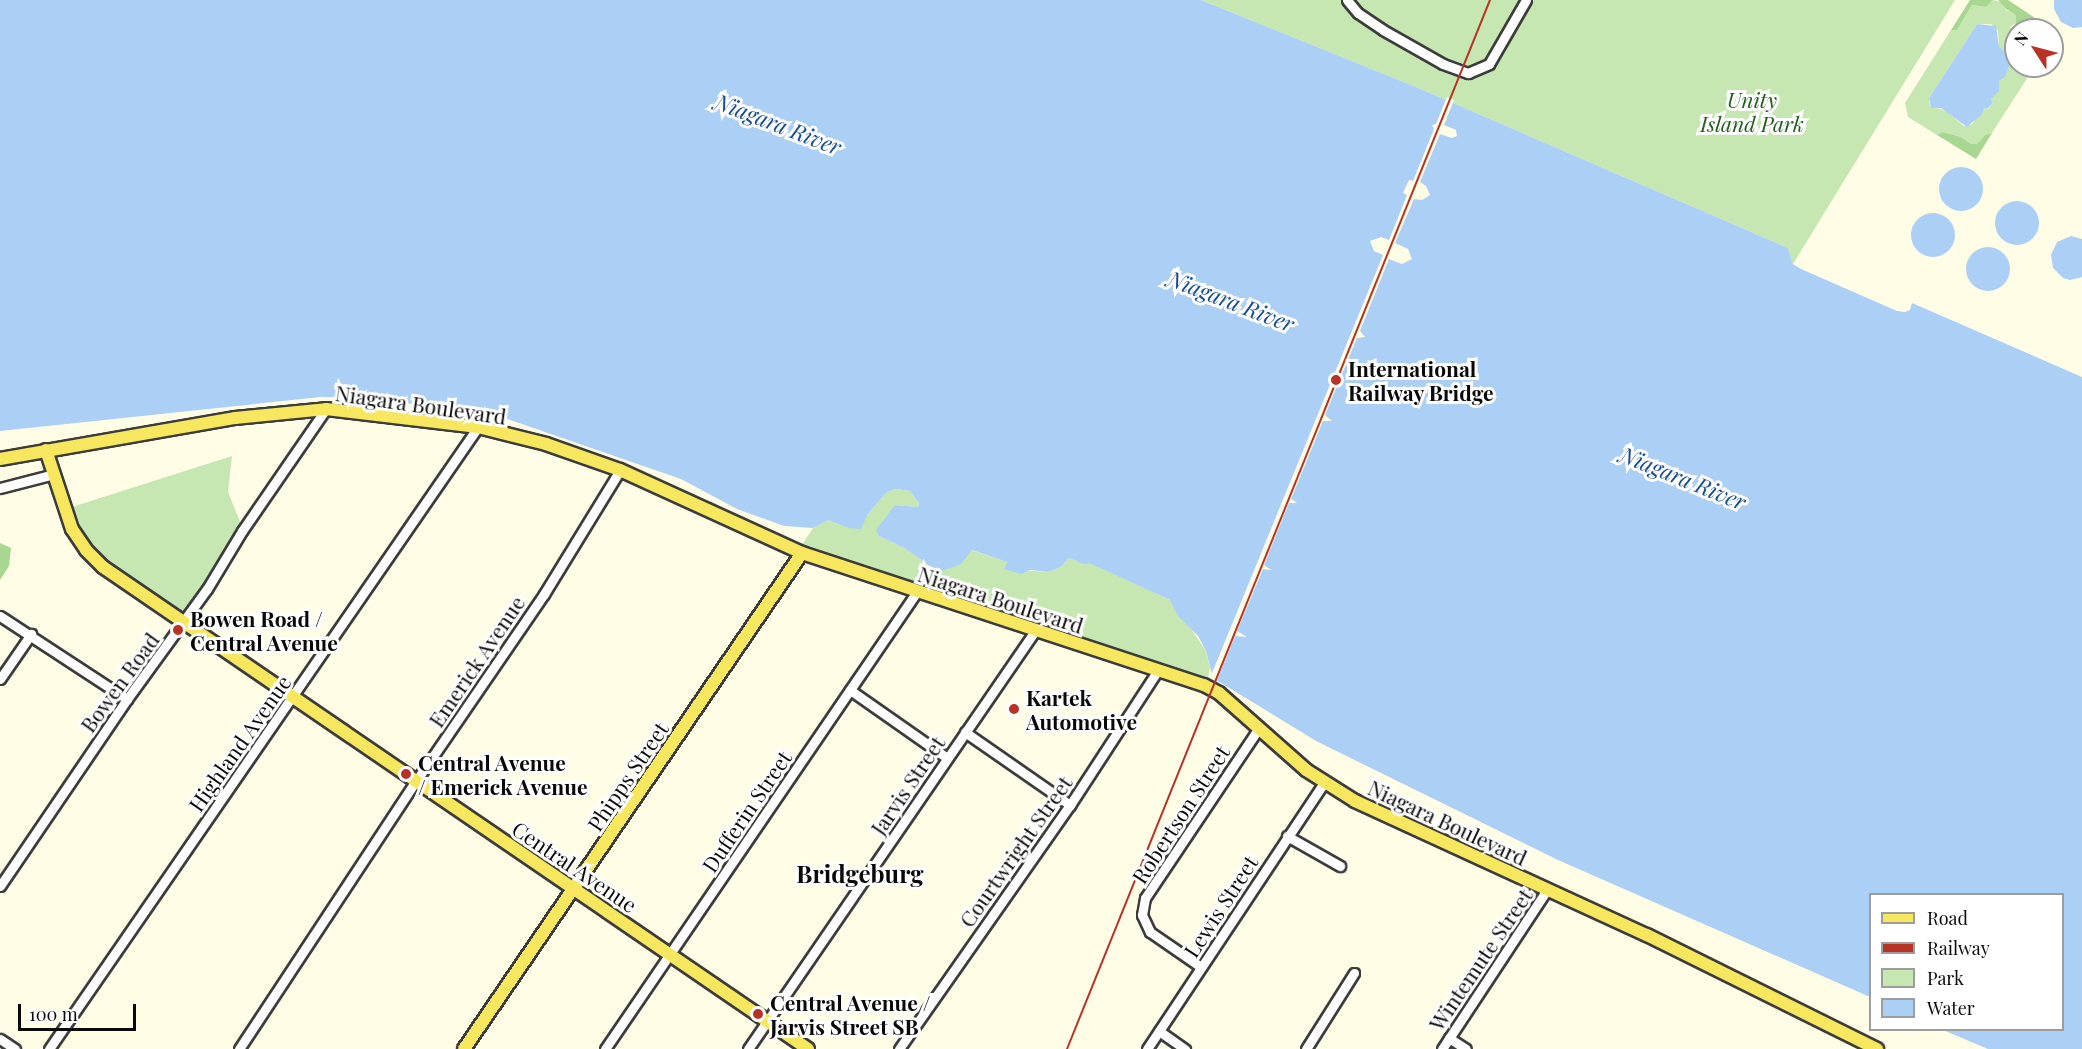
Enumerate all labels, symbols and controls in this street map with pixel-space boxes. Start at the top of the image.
north arrow [2004,18,2064,78]
text: N [2009,27,2033,49]
park label: Unity Island Park [1700,86,1804,136]
water label: Niagara River [711,88,845,160]
water label: Niagara River [1164,265,1298,337]
place label: International Railway Bridge [1348,355,1494,405]
marker: International Railway Bridge [1329,373,1343,387]
street label: Niagara Boulevard [334,380,508,428]
water label: Niagara River [1616,441,1750,515]
street label: Niagara Boulevard [915,560,1087,638]
street label: Emerick Avenue [423,590,529,732]
place label: Bowen Road / Central Avenue [190,605,339,655]
marker: Bowen Road / Central Avenue [171,623,185,637]
street label: Bowen Road [75,627,163,737]
street label: Highland Avenue [182,670,296,816]
place label: Kartek Automotive [1026,684,1137,734]
marker: Kartek Automotive [1007,702,1021,716]
street label: Phipps Street [581,717,673,835]
street label: Jarvis Street [865,731,949,839]
street label: Robertson Street [1126,740,1234,888]
street label: Dufferin Street [696,746,796,876]
place label: Central Avenue / Emerick Avenue [418,749,588,799]
marker: Central Avenue / Emerick Avenue [399,767,413,781]
street label: Courtwright Street [953,770,1077,932]
street label: Niagara Boulevard [1365,774,1531,870]
street label: Central Avenue [508,815,642,917]
street label: Lewis Street [1178,850,1262,962]
district label: Bridgeburg [796,860,924,888]
street label: Wintemute Street [1423,883,1537,1035]
legend [1869,893,2064,1031]
text: Road [1927,906,1968,930]
text: Railway [1927,936,1990,960]
text: Park [1927,966,1964,990]
place label: Central Avenue / Jarvis Street SB [770,989,931,1039]
scale bar [21,992,140,1030]
text: Water [1927,996,1975,1020]
text: 100 m [29,1002,78,1026]
marker: Central Avenue / Jarvis Street SB [751,1007,765,1021]

